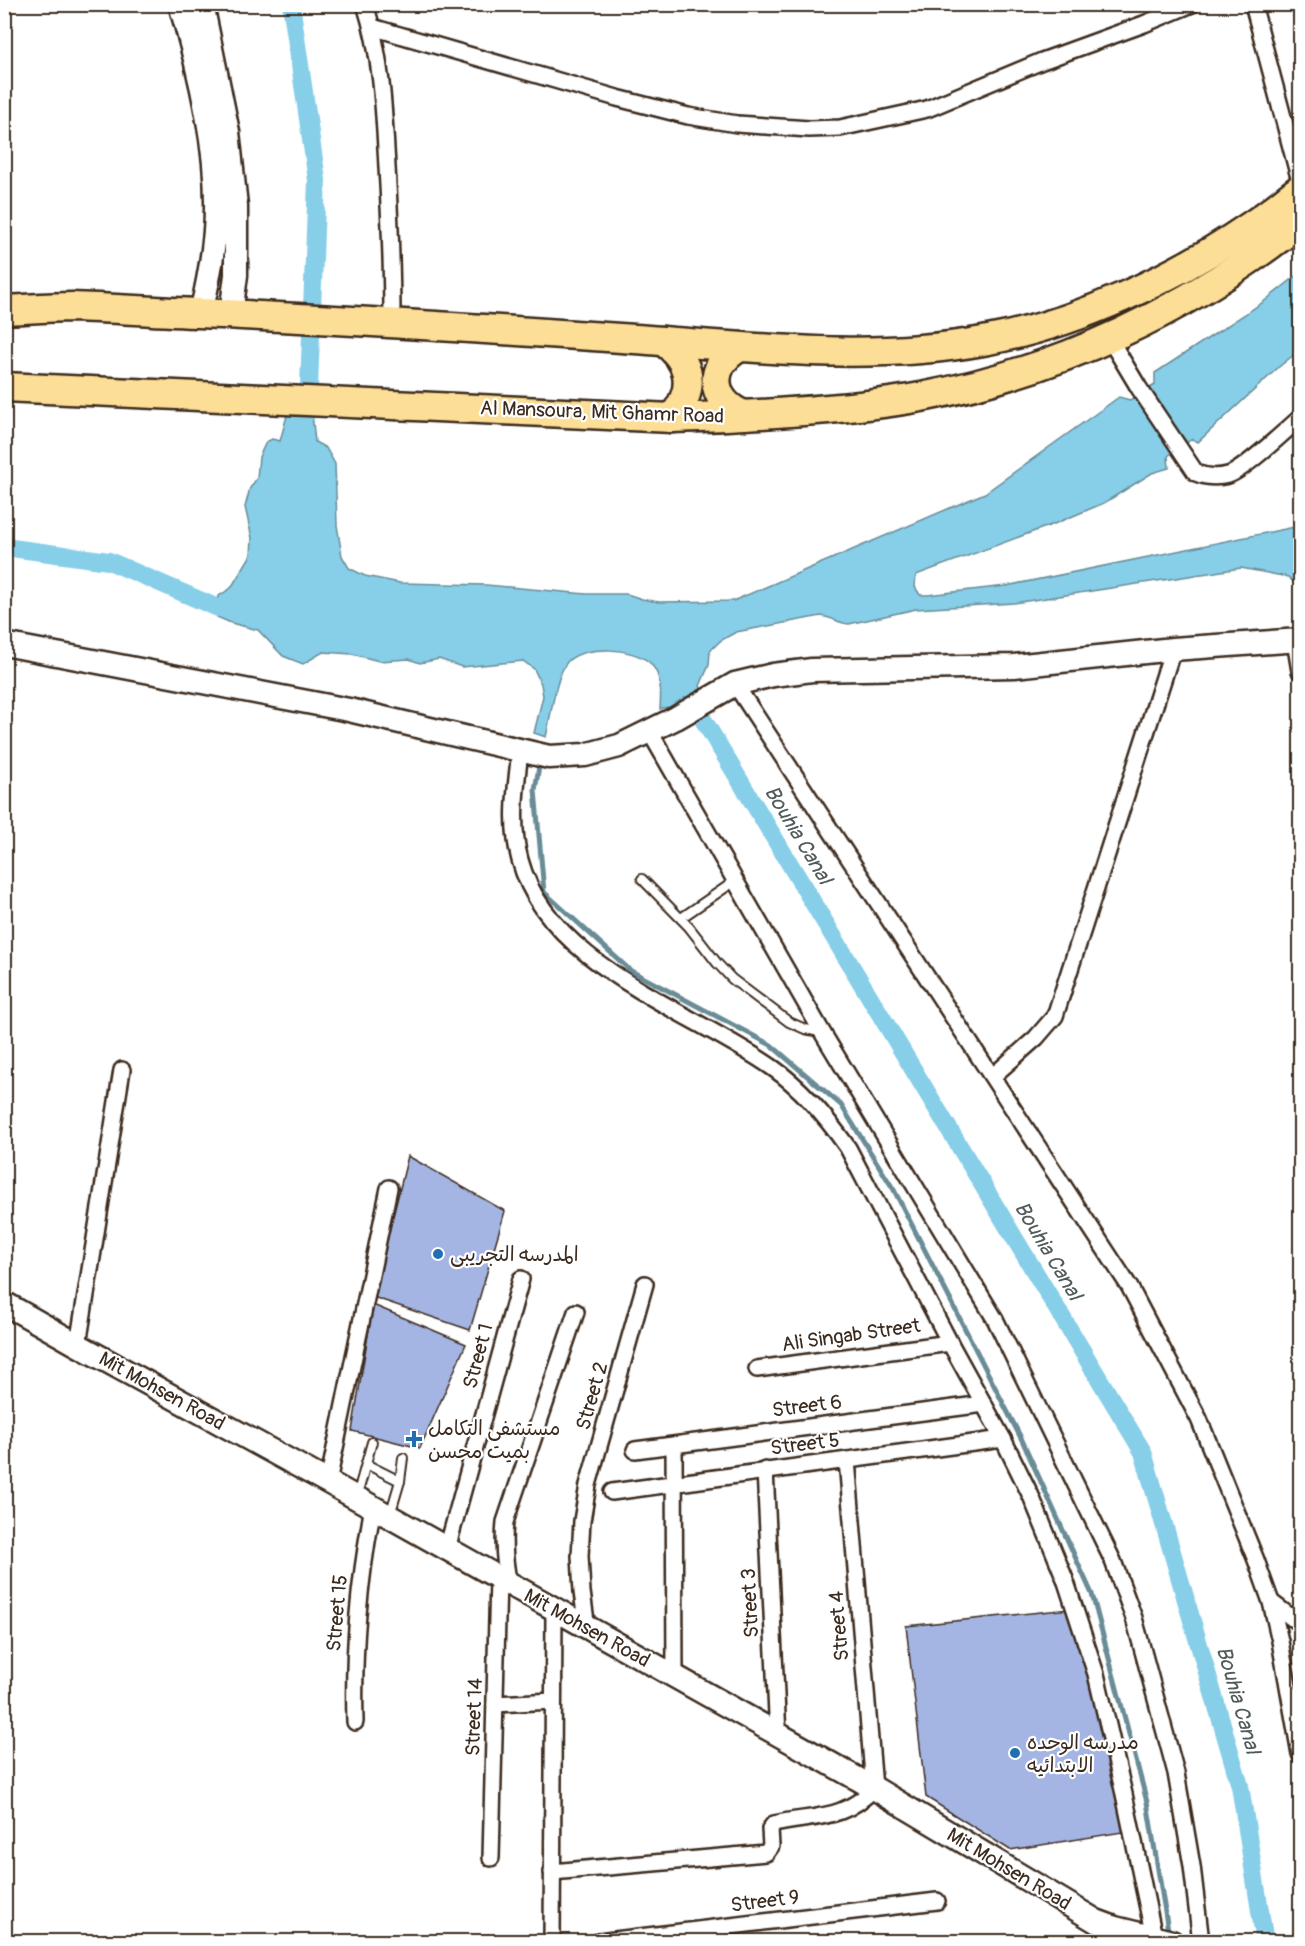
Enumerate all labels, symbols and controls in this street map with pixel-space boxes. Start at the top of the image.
street label: Al Mansoura, Mit Ghamr Road [480,395,724,429]
water label: Bouhia Canal [758,781,839,891]
water label: Bouhia Canal [1008,1197,1089,1307]
place label: المدرسه التجريبى [450,1242,579,1267]
marker: المدرسه التجريبى [431,1247,445,1261]
street label: Ali Singab Street [780,1313,923,1357]
street label: Street 1 [457,1321,499,1391]
street label: Mit Mohsen Road [95,1346,229,1436]
street label: Street 2 [570,1359,614,1433]
street label: Street 6 [771,1389,843,1423]
place label: مستشفى التكامل بميت محسن [428,1416,560,1464]
street label: Street 5 [769,1427,841,1461]
marker: مستشفى التكامل بميت محسن [405,1430,423,1448]
street label: Street 3 [736,1568,764,1638]
street label: Street 15 [321,1573,353,1653]
street label: Mit Mohsen Road [520,1583,654,1673]
street label: Street 4 [823,1590,855,1662]
water label: Bouhia Canal [1210,1643,1267,1759]
street label: Street 14 [460,1677,488,1756]
place label: مدرسه الوحده الابتدائيه [1027,1730,1139,1778]
marker: مدرسه الوحده الابتدائيه [1008,1746,1022,1760]
street label: Mit Mohsen Road [942,1822,1076,1916]
street label: Street 9 [729,1884,801,1918]

